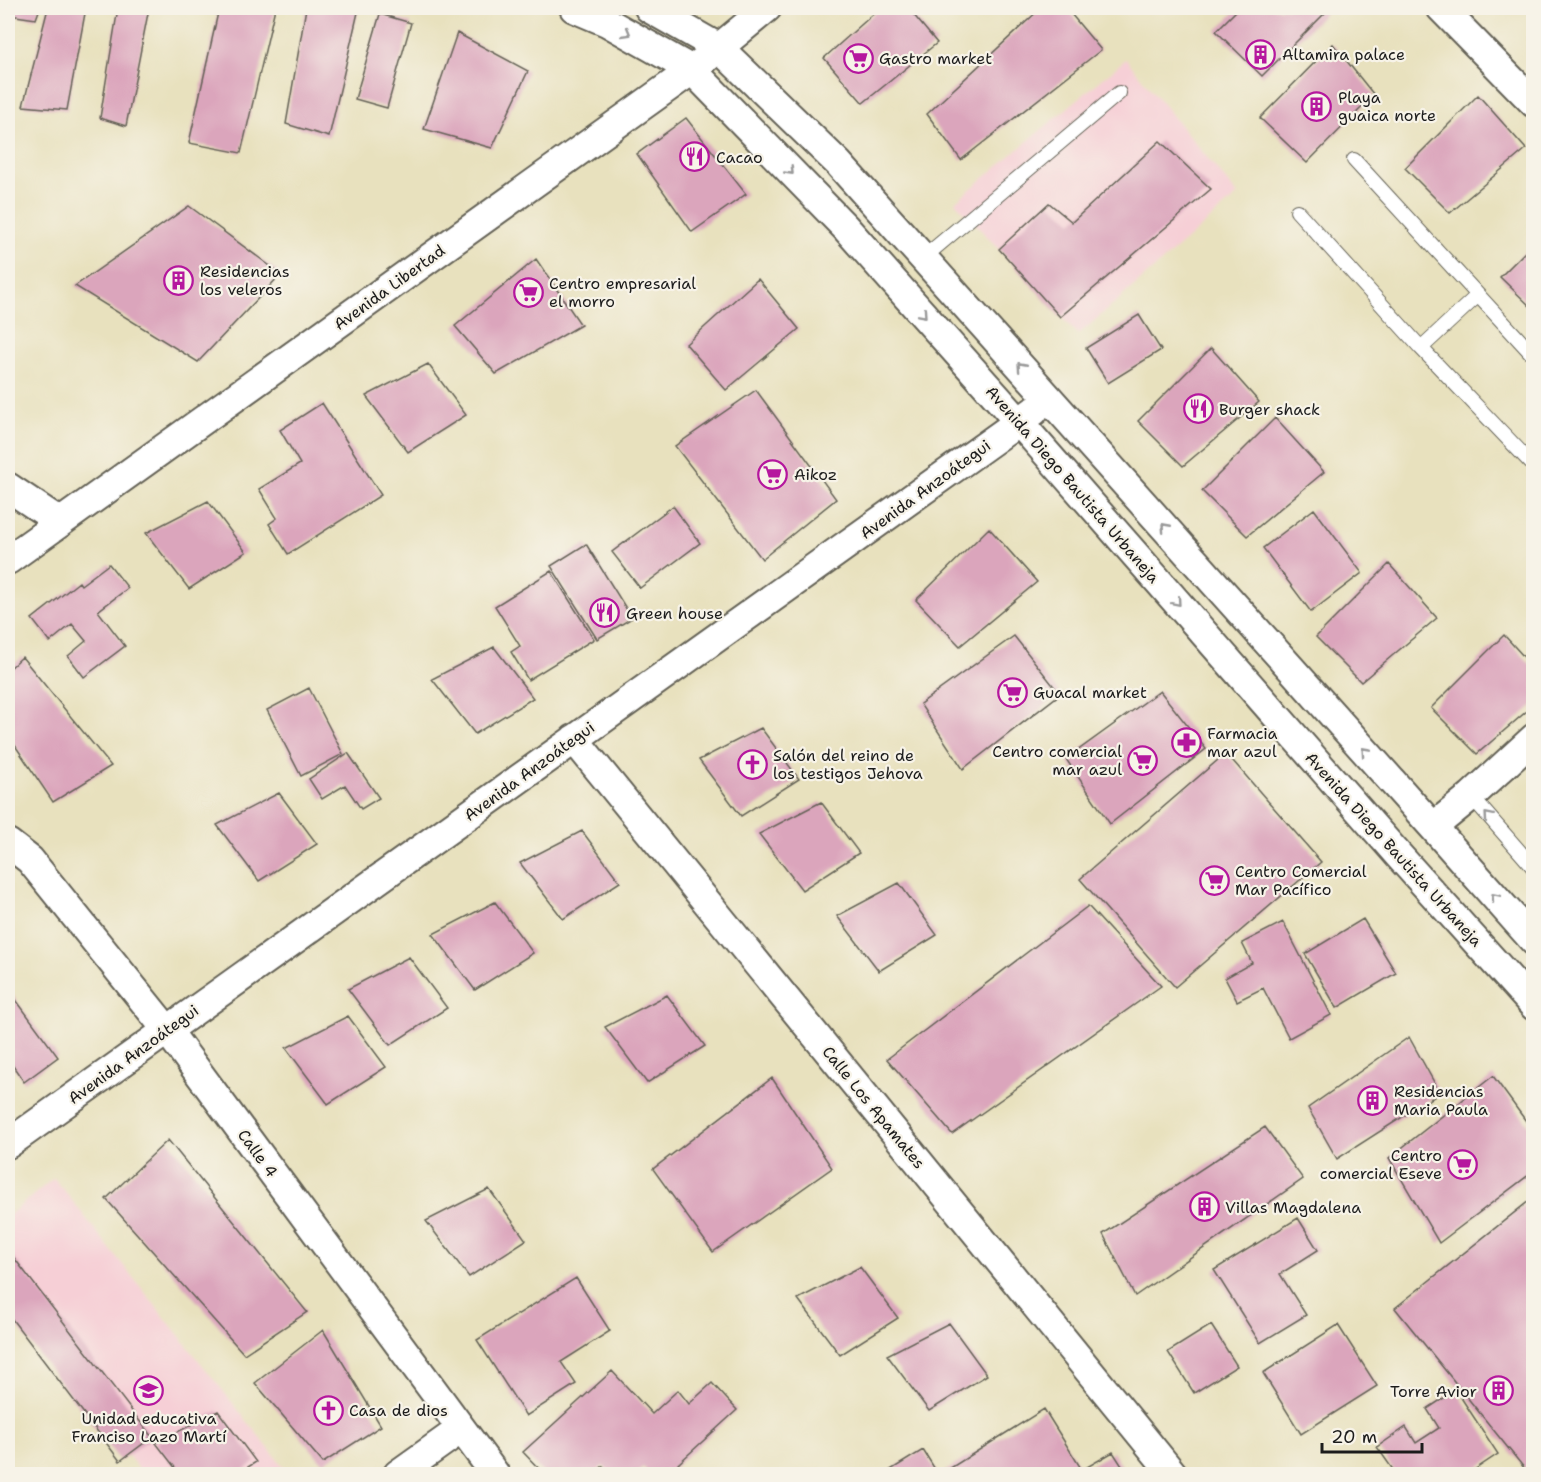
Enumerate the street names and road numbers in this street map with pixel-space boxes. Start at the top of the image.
street label: Avenida Libertad [329,240,449,335]
street label: Avenida Diego Bautista Urbaneja [981,381,1164,587]
street label: Avenida Anzoátegui [856,435,995,544]
street label: Avenida Anzoátegui [460,717,599,826]
street label: Avenida Diego Bautista Urbaneja [1301,748,1487,951]
street label: Avenida Anzoátegui [64,1000,203,1109]
street label: Calle Los Apamates [818,1042,930,1173]
street label: Calle 4 [233,1125,282,1182]

